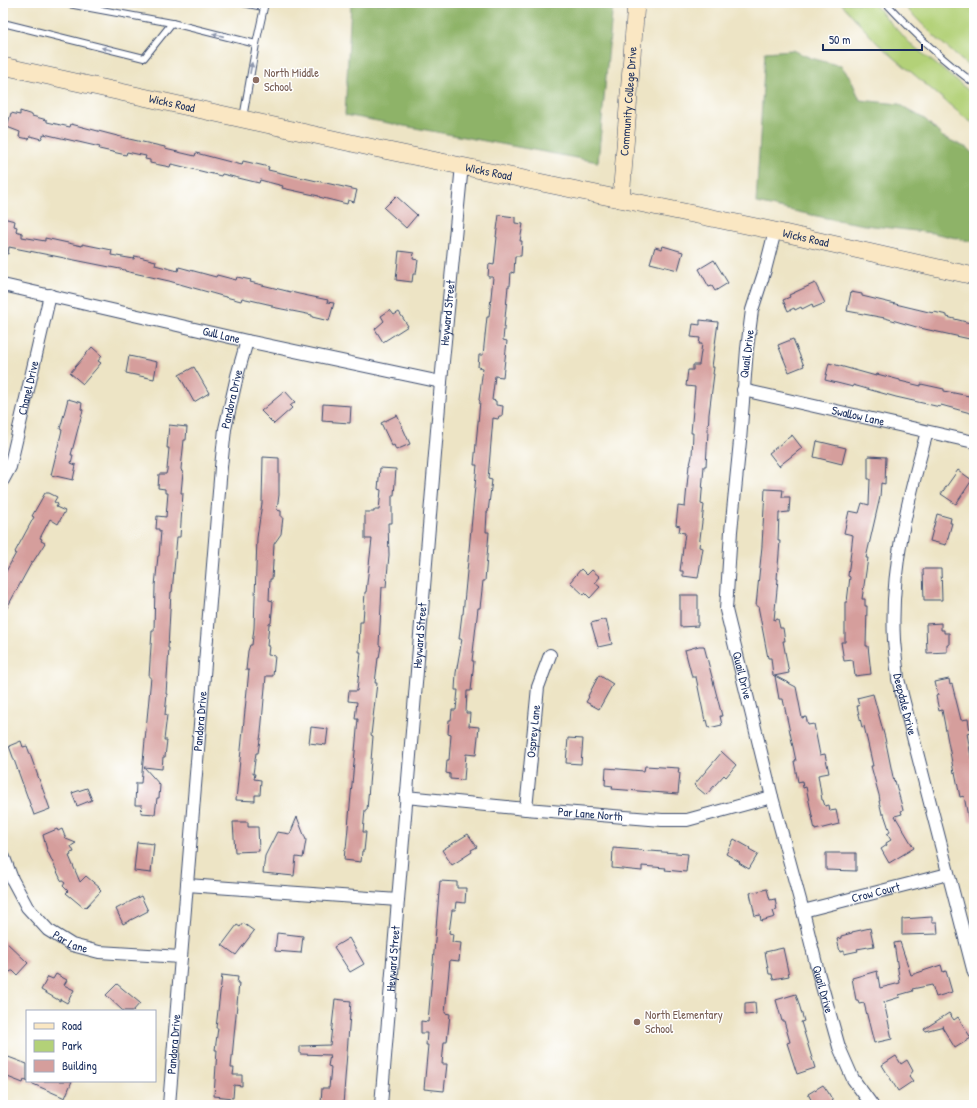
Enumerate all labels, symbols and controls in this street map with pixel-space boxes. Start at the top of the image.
scale bar [823,26,922,52]
one-way arrow [212,31,224,37]
text: 50 m [829,31,850,48]
one-way arrow [101,46,114,52]
street label: Community College Drive [615,46,641,157]
one-way arrow [249,62,255,74]
place label: North Middle School [264,64,319,95]
marker: North Middle School [251,75,261,85]
street label: Wicks Road [147,89,197,116]
street label: Wicks Road [464,158,514,184]
street label: Wicks Road [781,224,831,251]
street label: Heyward Street [436,278,459,346]
street label: Gull Lane [201,322,242,347]
street label: Quail Drive [735,329,758,379]
street label: Chanel Drive [13,359,42,417]
street label: Pandora Drive [216,367,247,430]
street label: Swallow Lane [830,401,886,430]
street label: Heyward Street [408,601,431,669]
street label: Quail Drive [729,650,757,701]
street label: Deepdale Drive [890,673,921,737]
street label: Pandora Drive [189,690,211,752]
street label: Osprey Lane [522,704,544,759]
street label: Par Lane North [557,803,623,825]
street label: Crow Court [850,877,902,906]
street label: Heyward Street [381,924,404,992]
street label: Par Lane [50,926,90,957]
street label: Quail Drive [809,964,838,1015]
place label: North Elementary School [645,1006,723,1037]
legend [26,1010,156,1082]
street label: Pandora Drive [163,1013,184,1075]
text: Road [62,1017,82,1034]
marker: North Elementary School [632,1017,642,1027]
text: Park [62,1037,82,1054]
text: Building [62,1057,97,1074]

